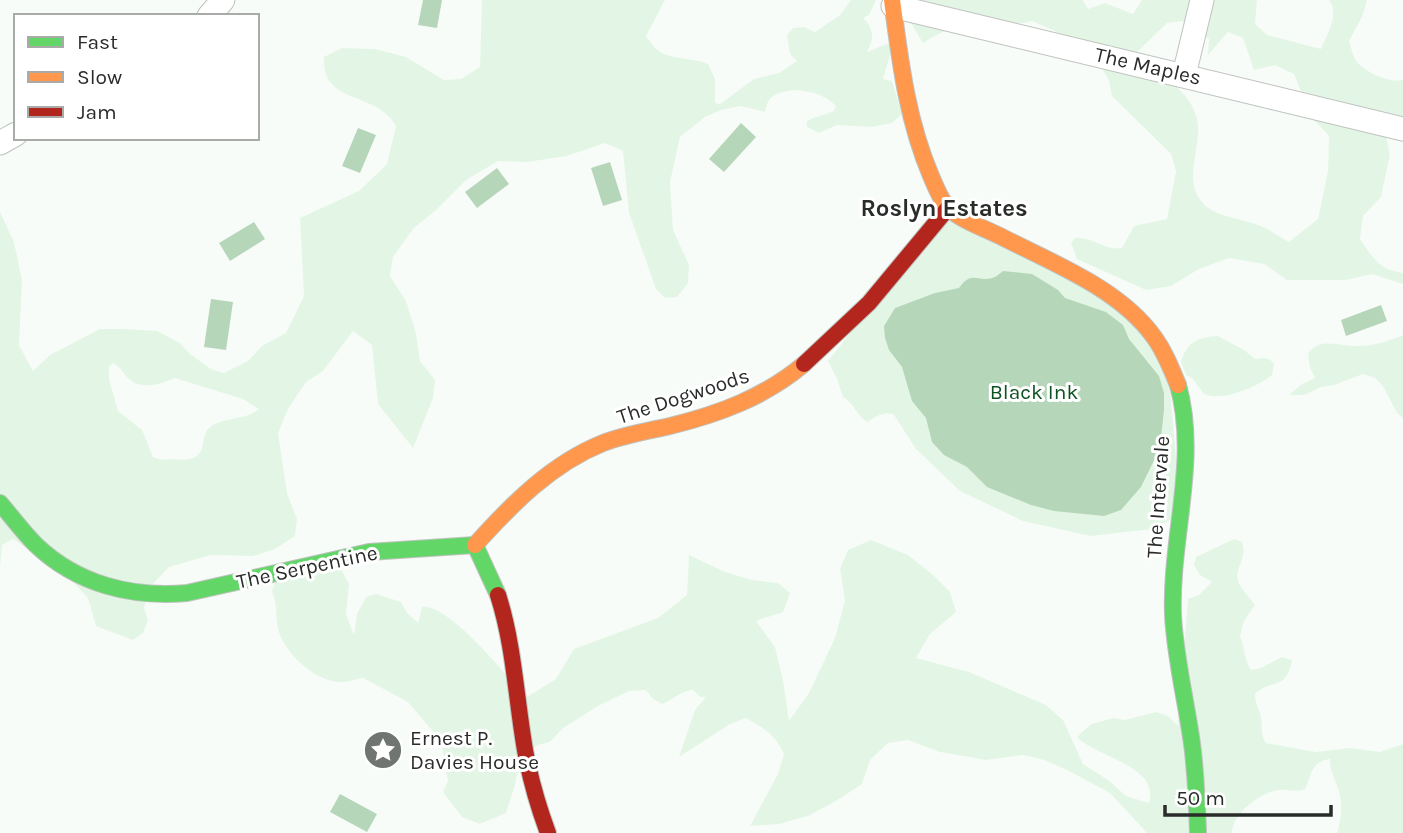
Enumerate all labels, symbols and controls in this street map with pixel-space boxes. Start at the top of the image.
legend [14,14,259,140]
text: Fast [77,30,118,54]
street label: The Maples [1093,42,1203,90]
text: Slow [77,65,122,89]
text: Jam [77,100,117,124]
district label: Roslyn Estates [860,194,1028,222]
street label: The Dogwoods [614,363,752,429]
park label: Black Ink [990,380,1078,404]
street label: The Intervale [1142,435,1174,559]
street label: The Serpentine [234,540,380,594]
place label: Ernest P. Davies House [410,726,539,774]
place icon: Ernest P. Davies House [362,729,404,771]
scale bar [1165,774,1331,818]
text: 50 m [1176,786,1225,810]

